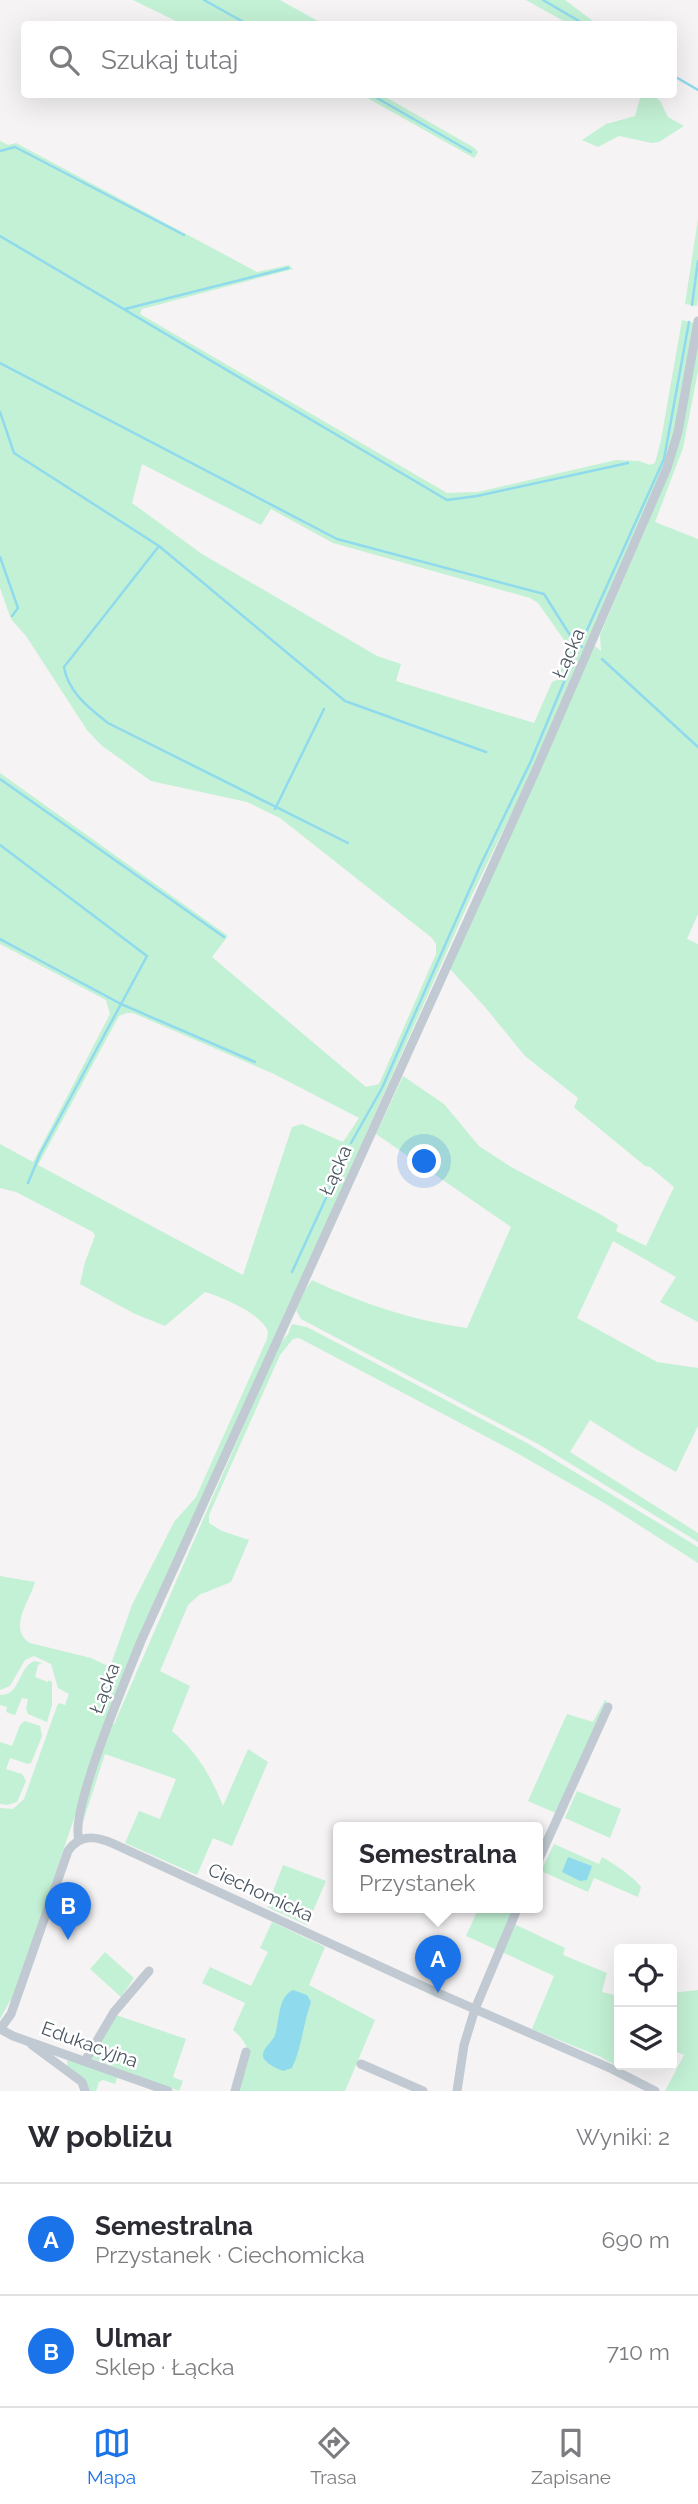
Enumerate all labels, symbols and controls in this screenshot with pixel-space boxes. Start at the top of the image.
search box [21,21,677,98]
icon: search [45,41,83,79]
text: Szukaj tutaj [101,45,238,75]
street label: Łącka [547,625,589,681]
street label: Łącka [314,1142,356,1198]
your location [407,1144,441,1178]
street label: Łącka [84,1660,124,1716]
popup [333,1822,543,1913]
text: Semestralna [359,1839,517,1869]
street label: Ciechomicka [205,1858,317,1926]
text: Przystanek [359,1869,475,1896]
pin: B [45,1882,91,1940]
pin: A [415,1935,461,1993]
map controls [614,1944,677,2070]
button: locate [614,1944,677,2007]
button: layers [614,2007,677,2070]
street label: Edukacyjna [39,2016,141,2072]
text: W pobliżu [28,2119,172,2154]
text: Wyniki: 2 [576,2123,670,2150]
text: Semestralna [95,2211,253,2241]
text: A [43,2226,59,2253]
text: 690 m [602,2226,670,2253]
text: Przystanek · Ciechomicka [95,2241,365,2268]
text: Ulmar [95,2323,172,2353]
text: B [43,2338,59,2365]
text: 710 m [607,2338,670,2365]
text: Sklep · Łącka [95,2353,235,2380]
tab: Mapa [87,2424,136,2488]
tab: Trasa [310,2424,357,2488]
tab: Zapisane [531,2424,611,2488]

